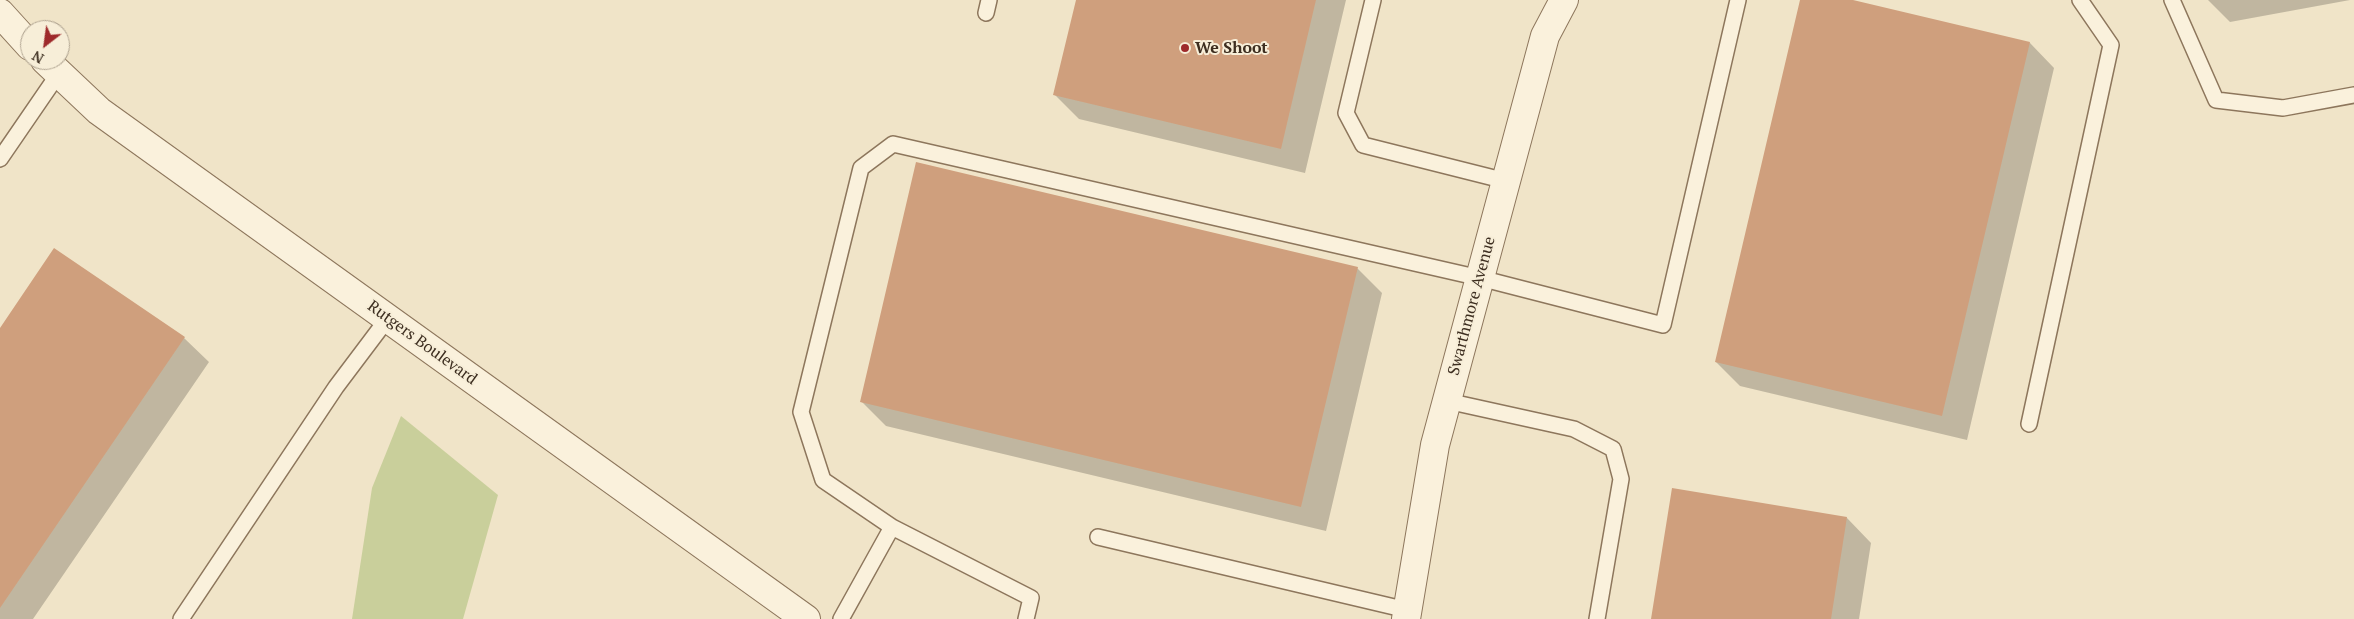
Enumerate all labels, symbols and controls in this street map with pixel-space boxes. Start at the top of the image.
north arrow [20,20,70,70]
place label: We Shoot [1195,38,1268,58]
marker: We Shoot [1179,42,1191,54]
text: N [28,47,47,68]
street label: Swarthmore Avenue [1444,235,1500,377]
street label: Rutgers Boulevard [364,297,480,389]

